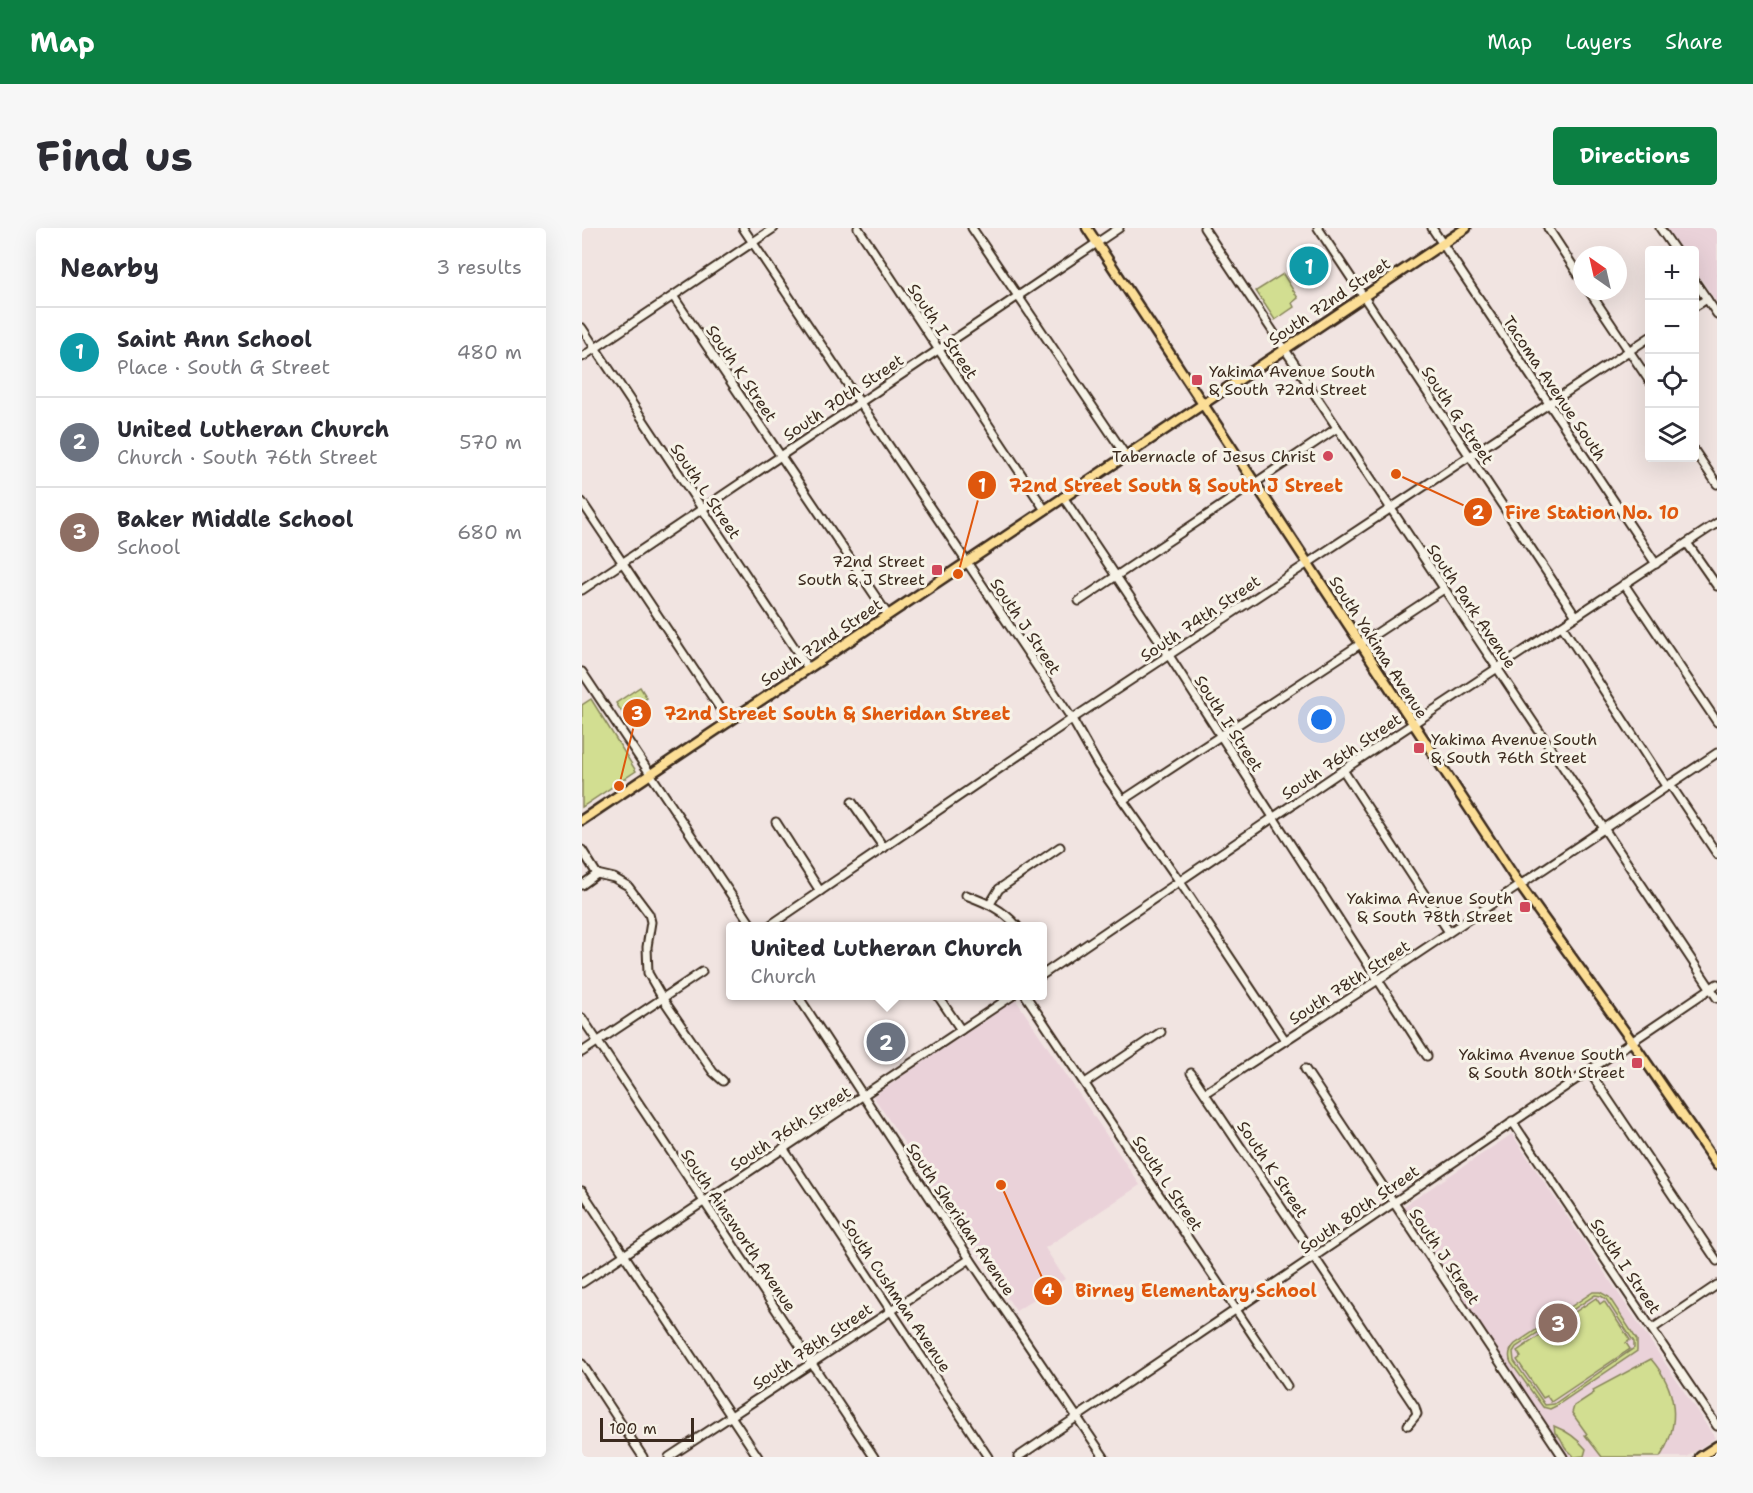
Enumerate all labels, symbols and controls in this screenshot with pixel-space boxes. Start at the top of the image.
text: Map [30,23,95,61]
text: Map [1487,28,1532,56]
text: Layers [1565,28,1632,56]
text: Share [1665,28,1723,56]
button: Directions [1553,127,1717,185]
text: Find us [36,128,193,184]
pin: 1 [1290,243,1328,288]
north arrow [1573,246,1627,300]
map controls [1645,246,1699,462]
button: + [1645,246,1699,300]
text: Nearby [60,250,159,285]
street label: South 72nd Street [1264,253,1394,350]
text: 3 results [436,254,522,280]
street label: South I Street [903,279,982,383]
button: − [1645,300,1699,354]
street label: Tacoma Avenue South [1498,312,1611,465]
street label: South K Street [701,321,782,426]
text: Saint Ann School [117,325,312,354]
text: 1 [75,339,84,365]
text: 480 m [457,339,522,365]
street label: South 70th Street [779,349,908,446]
text: Place · South G Street [117,354,330,380]
button: locate [1645,354,1699,408]
place label: Yakima Avenue South & South 72nd Street [1209,361,1375,400]
street label: South G Street [1417,362,1498,469]
marker: Yakima Avenue South & South 72nd Street [1190,373,1204,387]
button: layers [1645,408,1699,462]
text: United Lutheran Church [117,415,389,444]
text: 2 [73,429,87,455]
text: 570 m [459,429,522,455]
street label: South L Street [666,439,745,543]
text: Church · South 76th Street [117,444,378,470]
place label: Tabernacle of Jesus Christ [1112,446,1316,467]
marker: Tabernacle of Jesus Christ [1321,449,1335,463]
callout: 72nd Street South & South J Street [967,467,1354,503]
text: 1 [978,474,986,498]
text: 72nd Street South & South J Street [1009,474,1343,498]
callout: Fire Station No. 10 [1463,494,1691,530]
text: 2 [1472,501,1485,525]
text: Fire Station No. 10 [1505,501,1679,525]
text: Baker Middle School [117,505,353,534]
text: 3 [73,519,87,545]
text: 680 m [457,519,522,545]
text: School [117,534,180,560]
street label: South Park Avenue [1422,540,1521,673]
place label: 72nd Street South & J Street [798,551,925,590]
marker: 72nd Street South & J Street [930,563,944,577]
street label: South 74th Street [1136,570,1264,666]
street label: South Yakima Avenue [1325,572,1433,723]
street label: South J Street [986,574,1066,678]
street label: South 72nd Street [756,594,886,691]
street label: South I Street [1190,671,1268,776]
callout: 72nd Street South & Sheridan Street [622,695,1023,731]
text: 3 [631,702,643,726]
text: 72nd Street South & Sheridan Street [664,702,1011,726]
your location [1307,705,1336,734]
street label: South 76th Street [1277,708,1405,804]
place label: Yakima Avenue South & South 76th Street [1431,729,1597,768]
marker: Yakima Avenue South & South 76th Street [1412,741,1426,755]
place label: Yakima Avenue South & South 78th Street [1347,888,1513,927]
marker: Yakima Avenue South & South 78th Street [1518,900,1532,914]
popup [726,922,1047,1000]
text: United Lutheran Church [750,934,1023,963]
street label: South 78th Street [1285,935,1414,1029]
text: Church [750,963,817,989]
pin: 2 [866,1020,906,1064]
place label: Yakima Avenue South & South 80th Street [1459,1044,1625,1083]
marker: Yakima Avenue South & South 80th Street [1630,1056,1644,1070]
street label: South 76th Street [726,1081,855,1175]
street label: South K Street [1232,1117,1313,1222]
street label: South L Street [1128,1131,1207,1235]
street label: South Sheridan Avenue [901,1139,1020,1300]
street label: South Ainsworth Avenue [676,1145,801,1316]
street label: South 80th Street [1296,1160,1423,1258]
street label: South J Street [1405,1204,1485,1308]
street label: South Cushman Avenue [837,1214,956,1376]
street label: South I Street [1586,1214,1665,1318]
callout: Birney Elementary School [1033,1273,1329,1309]
text: 4 [1042,1279,1055,1303]
text: Birney Elementary School [1075,1279,1317,1303]
street label: South 78th Street [748,1298,876,1394]
pin: 3 [1538,1300,1578,1346]
scale bar [600,1415,694,1442]
text: 100 m [609,1418,657,1439]

